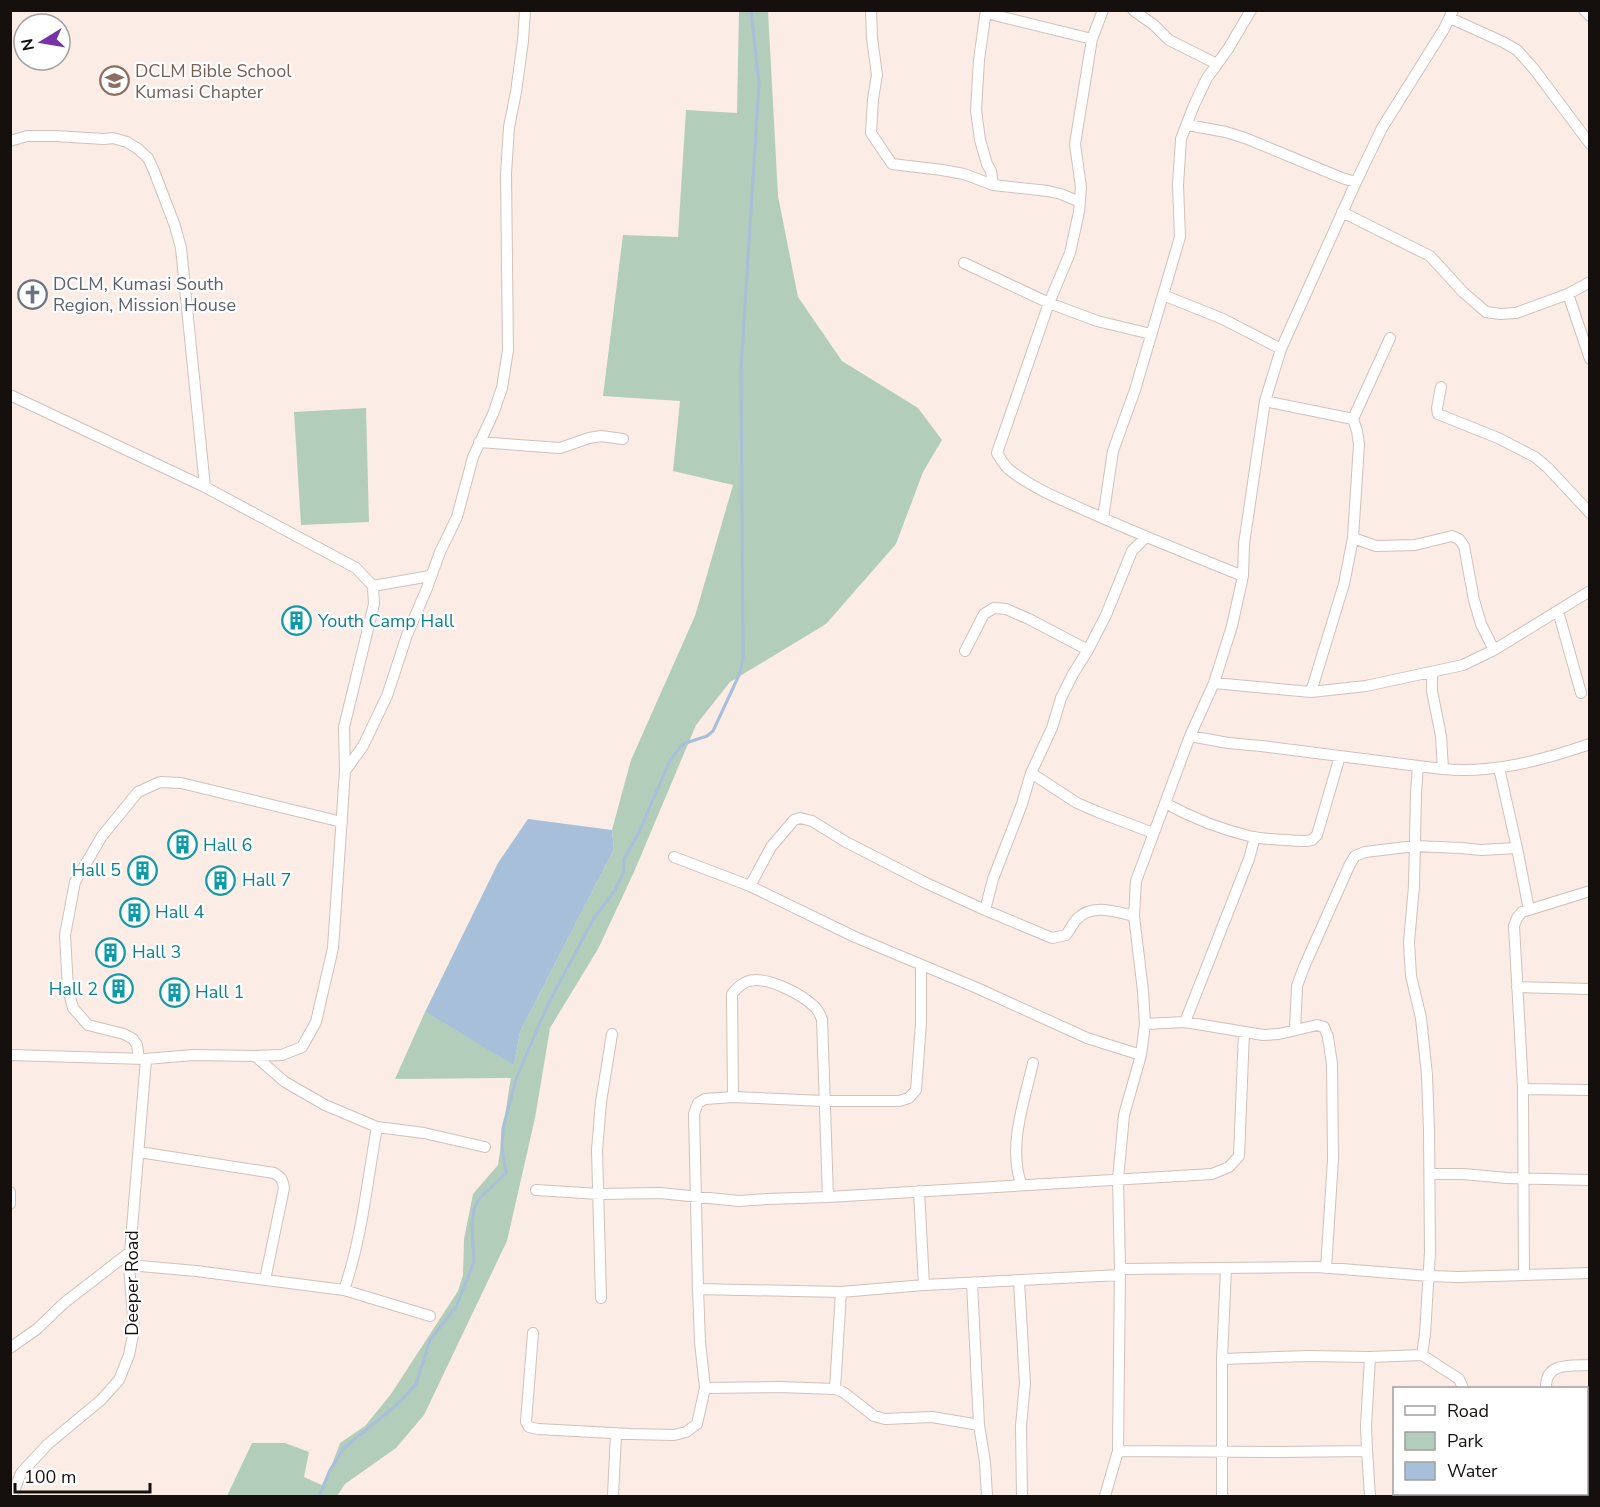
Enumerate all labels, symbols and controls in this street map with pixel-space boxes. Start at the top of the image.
north arrow [12,12,72,72]
text: N [16,37,40,53]
place label: DCLM Bible School Kumasi Chapter [135,59,292,104]
school or university icon: DCLM Bible School Kumasi Chapter [98,65,130,97]
place label: DCLM, Kumasi South Region, Mission House [53,272,236,317]
church icon: DCLM, Kumasi South Region, Mission House [16,278,48,310]
building icon: Youth Camp Hall [281,605,313,637]
place label: Youth Camp Hall [317,609,455,633]
building icon: Hall 6 [166,829,198,861]
place label: Hall 6 [203,833,252,857]
building icon: Hall 5 [126,854,158,886]
place label: Hall 5 [72,858,121,882]
building icon: Hall 7 [205,864,237,896]
place label: Hall 7 [242,868,291,892]
building icon: Hall 4 [118,896,150,928]
place label: Hall 4 [155,900,205,924]
building icon: Hall 3 [95,936,127,968]
place label: Hall 3 [132,940,181,964]
building icon: Hall 2 [103,973,135,1005]
building icon: Hall 1 [158,976,190,1008]
place label: Hall 2 [49,977,98,1001]
place label: Hall 1 [195,980,244,1004]
street label: Deeper Road [120,1230,144,1336]
legend [1393,1387,1588,1495]
text: Road [1447,1399,1489,1423]
text: Park [1447,1429,1484,1453]
scale bar [15,1456,150,1494]
text: Water [1447,1459,1498,1483]
text: 100 m [24,1465,76,1489]

